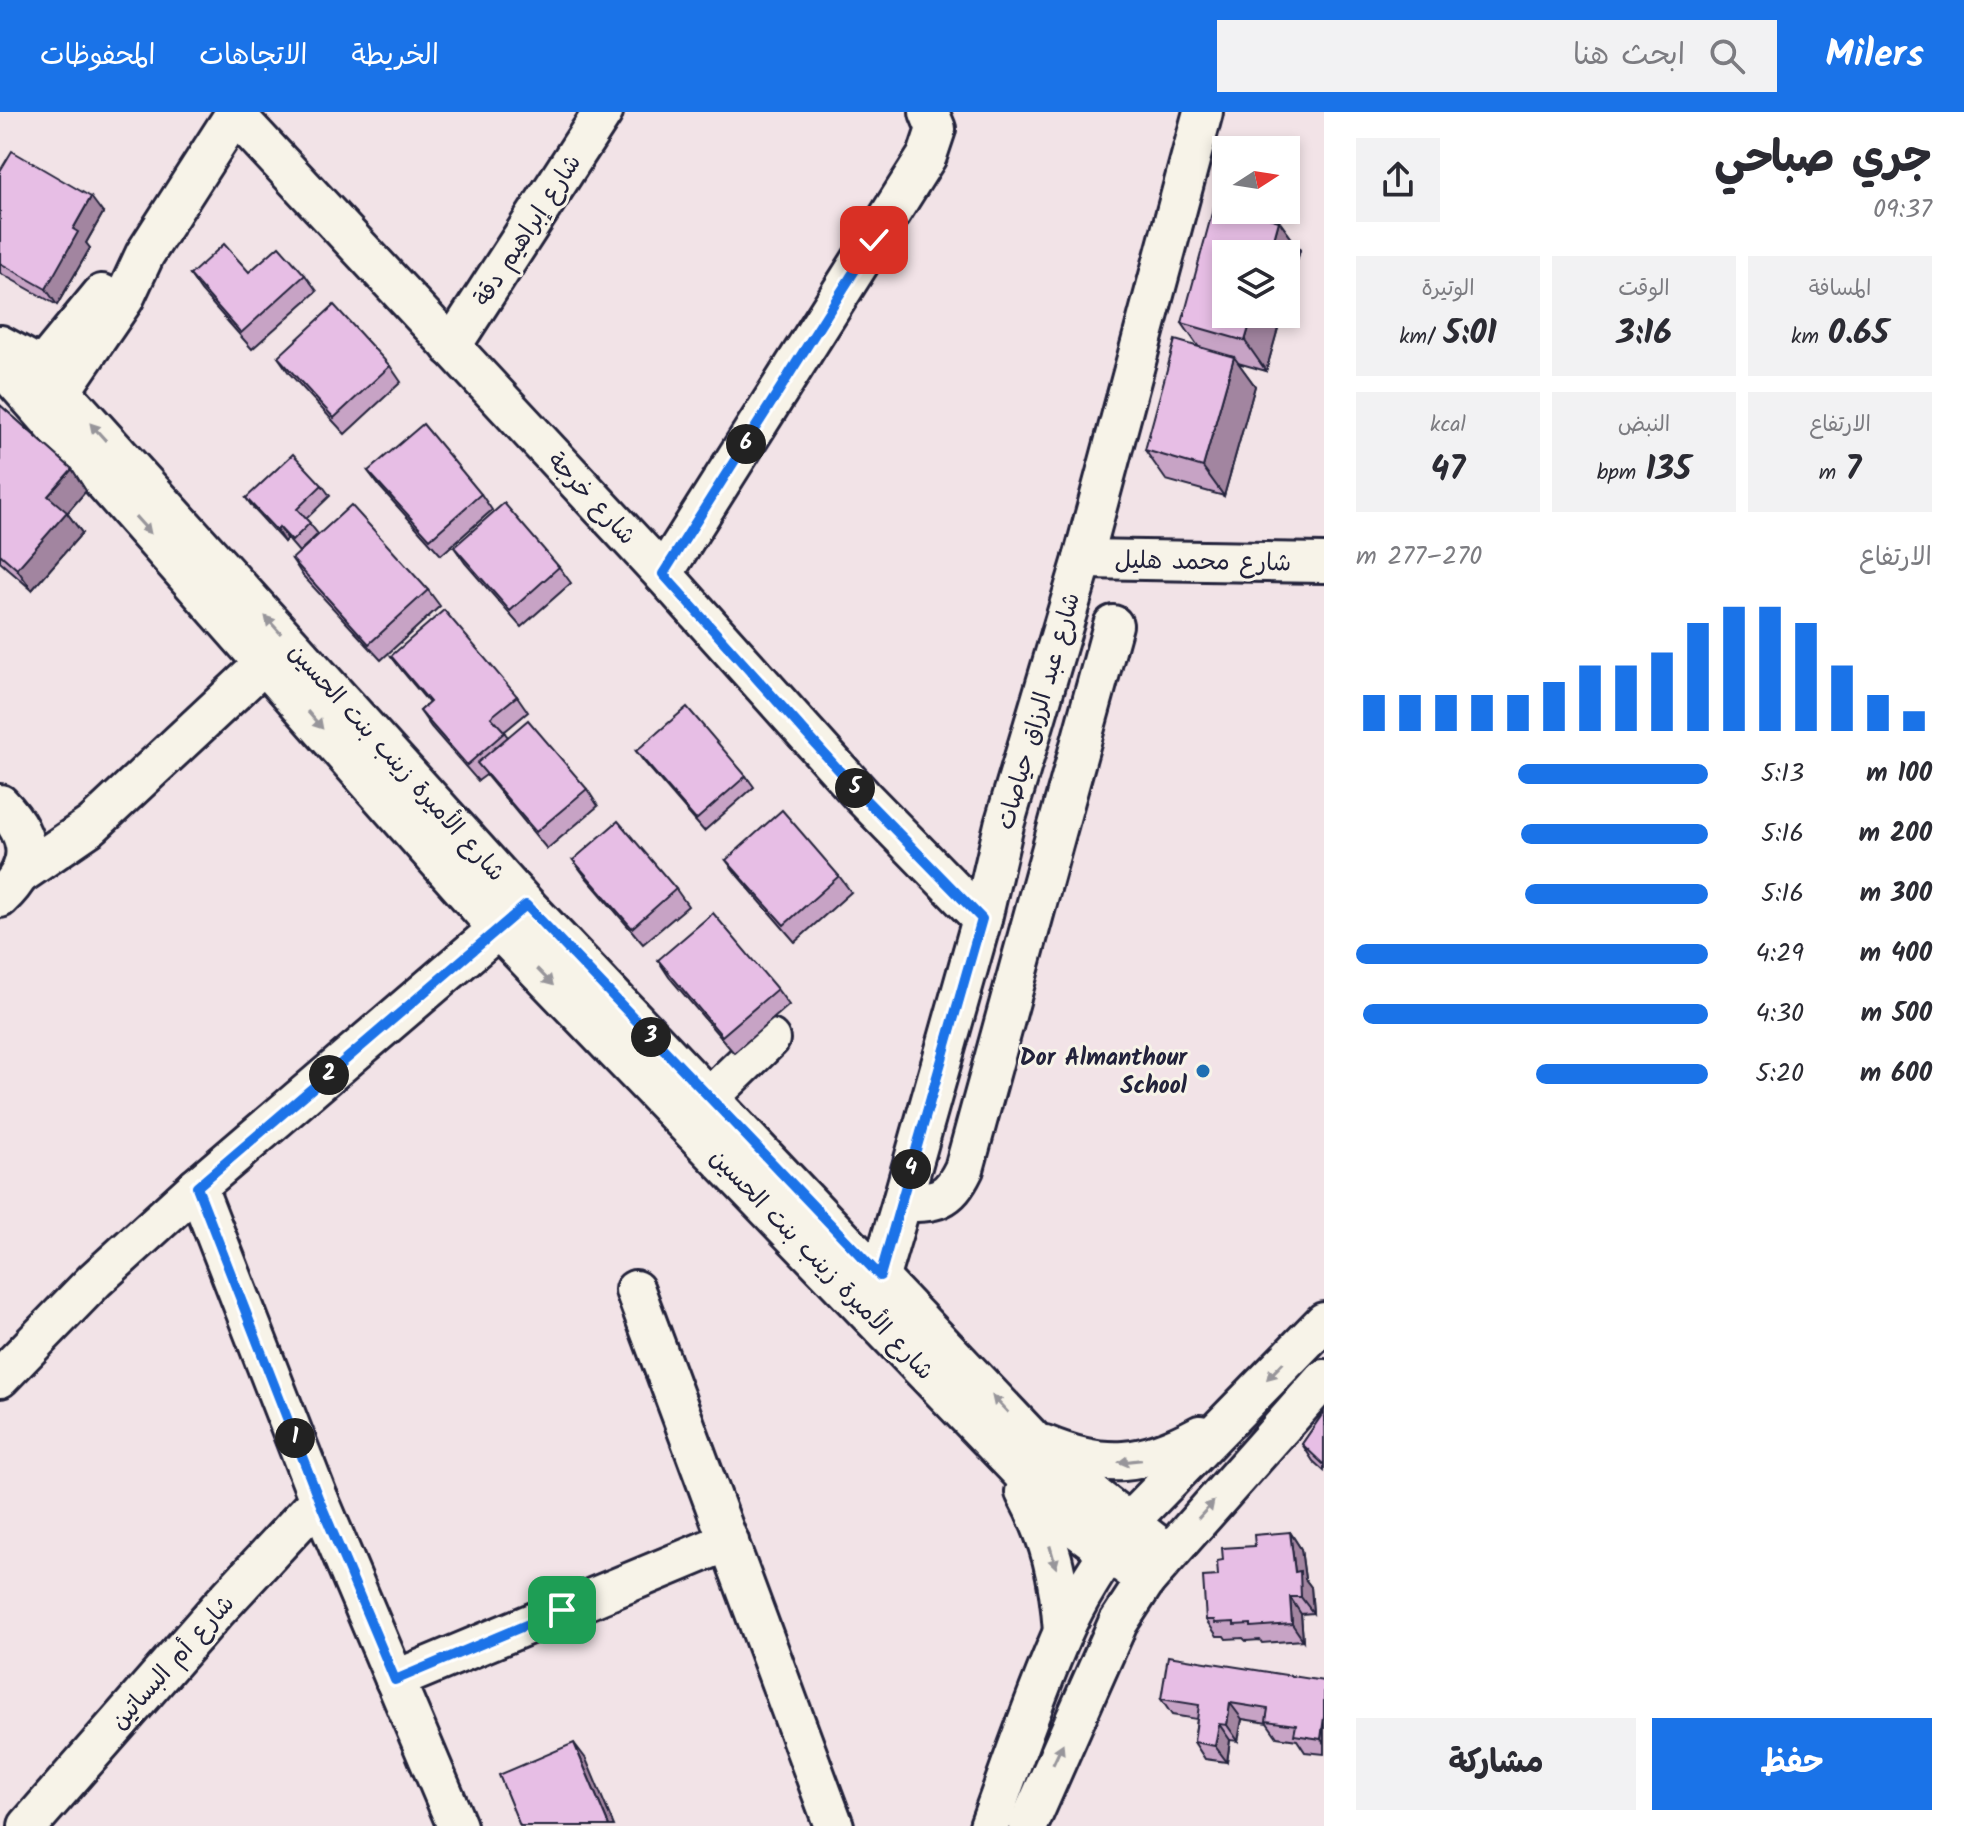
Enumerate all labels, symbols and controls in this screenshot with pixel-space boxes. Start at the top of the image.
search box [1217,20,1777,92]
text: Milers [1825,26,1924,86]
text: ابحث هنا [1573,32,1685,80]
text: المحفوظات [40,34,155,79]
text: الاتجاهات [199,34,307,79]
text: الخريطة [351,34,439,79]
icon: search [1705,34,1749,78]
text: جري صباحي [1714,124,1932,194]
north arrow [1212,136,1300,224]
map controls [1212,136,1300,328]
button: share [1356,138,1440,222]
street label: شارع إبراهيم دقة [464,147,592,315]
text: 09:37 [1873,189,1932,231]
pin [840,206,908,274]
icon: check [852,218,896,262]
button: layers [1212,240,1300,328]
text: الوتيرة [1421,272,1475,307]
text: الوقت [1618,272,1670,307]
text: المسافة [1809,272,1871,307]
text: 5:01 [1444,307,1497,361]
text: 3:16 [1616,307,1672,361]
text: 0.65 [1828,307,1889,361]
text: /km [1399,320,1444,355]
text: km [1791,320,1828,355]
text: kcal [1430,408,1466,443]
text: النبض [1618,408,1670,443]
text: الارتفاع [1809,408,1871,443]
one-way arrow [90,423,108,442]
pin: 6 [726,424,766,464]
text: 6 [740,426,752,461]
street label: شارع خرجة [537,443,645,555]
text: 47 [1431,443,1465,497]
text: 135 [1645,443,1691,497]
text: 7 [1845,443,1861,497]
text: bpm [1597,456,1645,491]
text: m [1819,456,1845,491]
one-way arrow [134,516,152,535]
text: 270–277 m [1356,536,1482,578]
text: الارتفاع [1859,537,1932,579]
street label: شارع محمد هليل [1114,541,1292,584]
street label: شارع عبد الرزاق حياصات [987,588,1092,835]
one-way arrow [264,616,282,635]
street label: شارع الأميرة زينب بنت الحسين [278,635,514,891]
one-way arrow [306,711,324,730]
text: 5:13 [1761,753,1804,795]
text: 100 m [1866,753,1932,795]
pin: 5 [835,768,875,808]
text: 5 [849,770,861,805]
text: 5:16 [1761,813,1804,855]
text: 200 m [1859,813,1932,855]
text: 5:16 [1761,873,1804,915]
text: 300 m [1860,873,1932,915]
text: 4:29 [1755,933,1804,975]
text: 400 m [1860,933,1932,975]
one-way arrow [535,967,553,986]
text: 4:30 [1755,993,1804,1035]
text: 500 m [1861,993,1932,1035]
pin: 3 [631,1017,671,1057]
text: 3 [645,1019,657,1054]
place label: Dor Almanthour School [1020,1039,1188,1106]
text: 5:20 [1756,1053,1804,1095]
text: 600 m [1860,1053,1932,1095]
pin: 2 [309,1055,349,1095]
text: 2 [323,1057,335,1092]
marker: Dor Almanthour School [1194,1062,1212,1080]
street label: شارع الأميرة زينب بنت الحسين [699,1140,943,1390]
pin: 4 [891,1149,931,1189]
text: 4 [905,1151,917,1186]
one-way arrow [1267,1361,1285,1380]
one-way arrow [991,1395,1009,1414]
pin: 1 [275,1418,315,1458]
text: 1 [292,1420,298,1455]
one-way arrow [1117,1455,1142,1468]
one-way arrow [1197,1500,1215,1519]
one-way arrow [1047,1545,1060,1569]
pin [528,1576,596,1644]
street label: شارع أم البساتين [101,1586,245,1740]
icon: arrive [540,1588,584,1632]
button: مشاركة [1356,1718,1636,1810]
button: حفظ [1652,1718,1932,1810]
one-way arrow [1051,1743,1065,1766]

